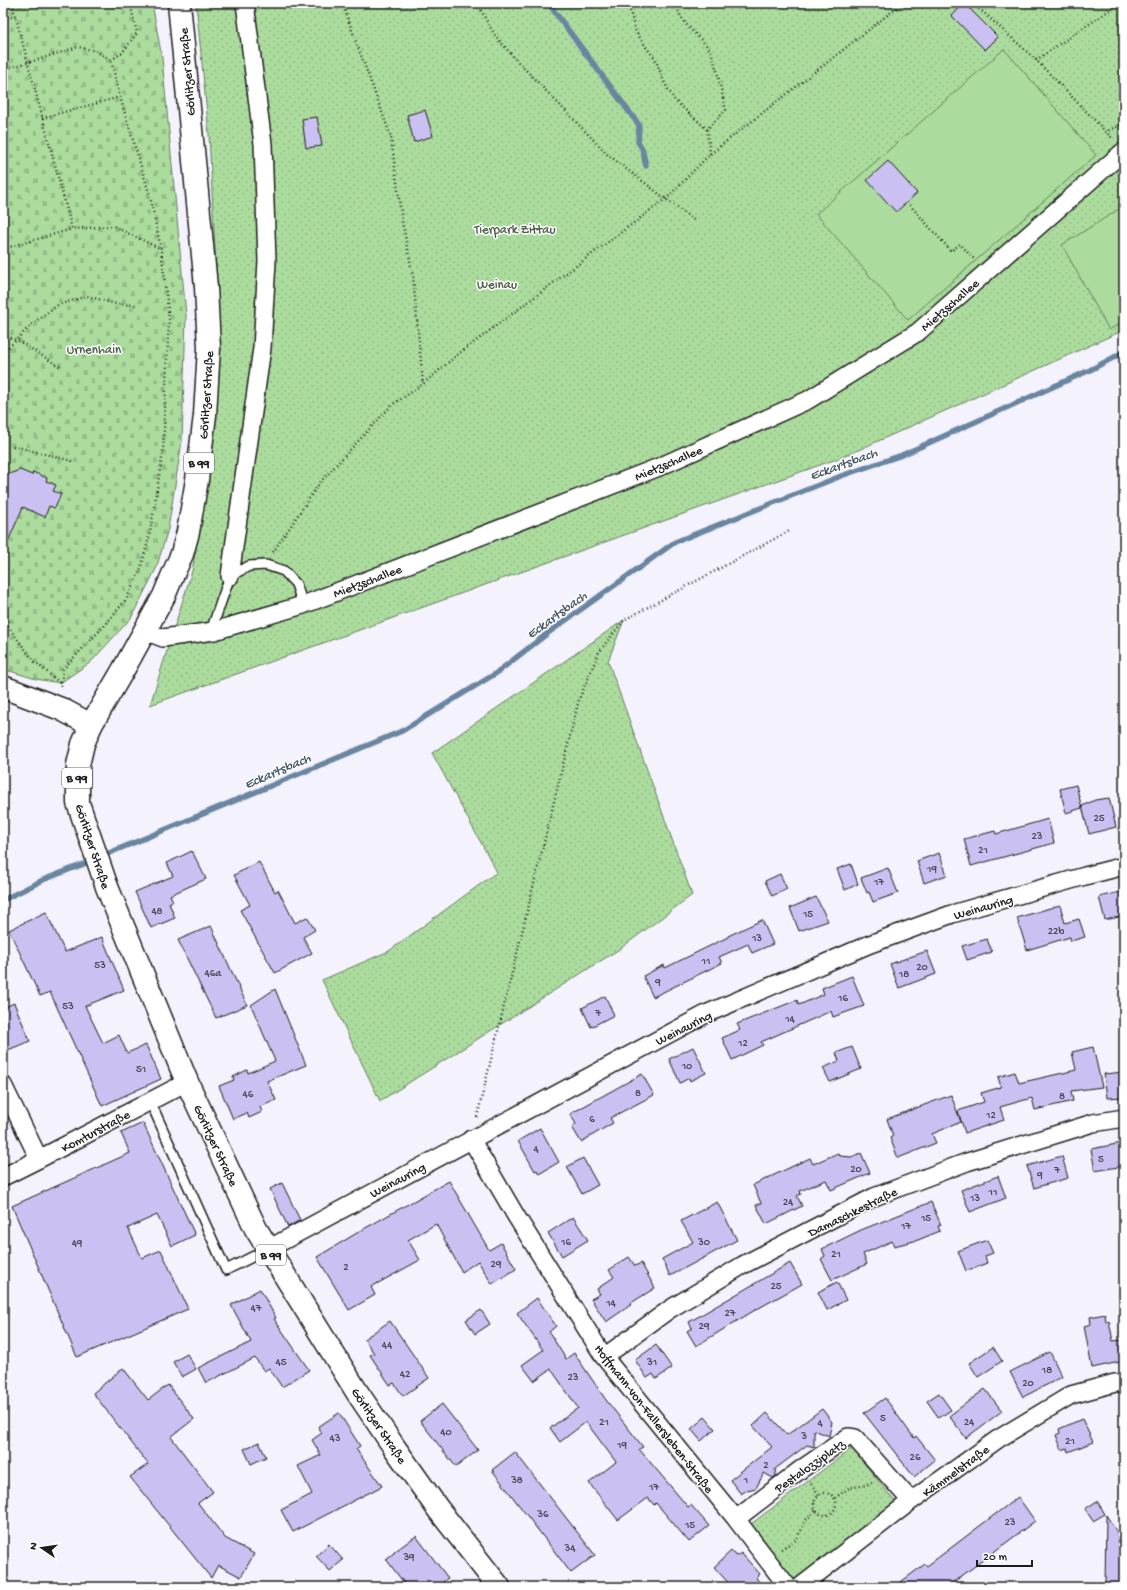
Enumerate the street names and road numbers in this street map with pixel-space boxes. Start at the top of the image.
street label: Görlitzer Straße [177,27,200,116]
street label: Mietzschallee [918,276,983,335]
street label: Görlitzer Straße [197,350,218,440]
street label: Mietzschallee [633,443,705,485]
road number: B 99 [184,453,214,473]
street label: Mietzschallee [332,562,405,602]
road number: B 99 [62,768,92,788]
street label: Görlitzer Straße [71,802,113,891]
street label: Weinauring [952,893,1015,924]
street label: Weinauring [654,1009,715,1050]
street label: Görlitzer Straße [189,1103,240,1190]
street label: Komturstraße [59,1108,133,1157]
street label: Weinauring [368,1160,429,1202]
street label: Damaschkestraße [805,1185,900,1242]
road number: B 99 [256,1245,286,1265]
street label: Hoffmann-von-Fallersleben-Straße [590,1342,716,1497]
street label: Görlitzer Straße [347,1386,409,1467]
street label: Pestalozziplatz [771,1436,850,1497]
street label: Kämmelstraße [920,1443,993,1501]

